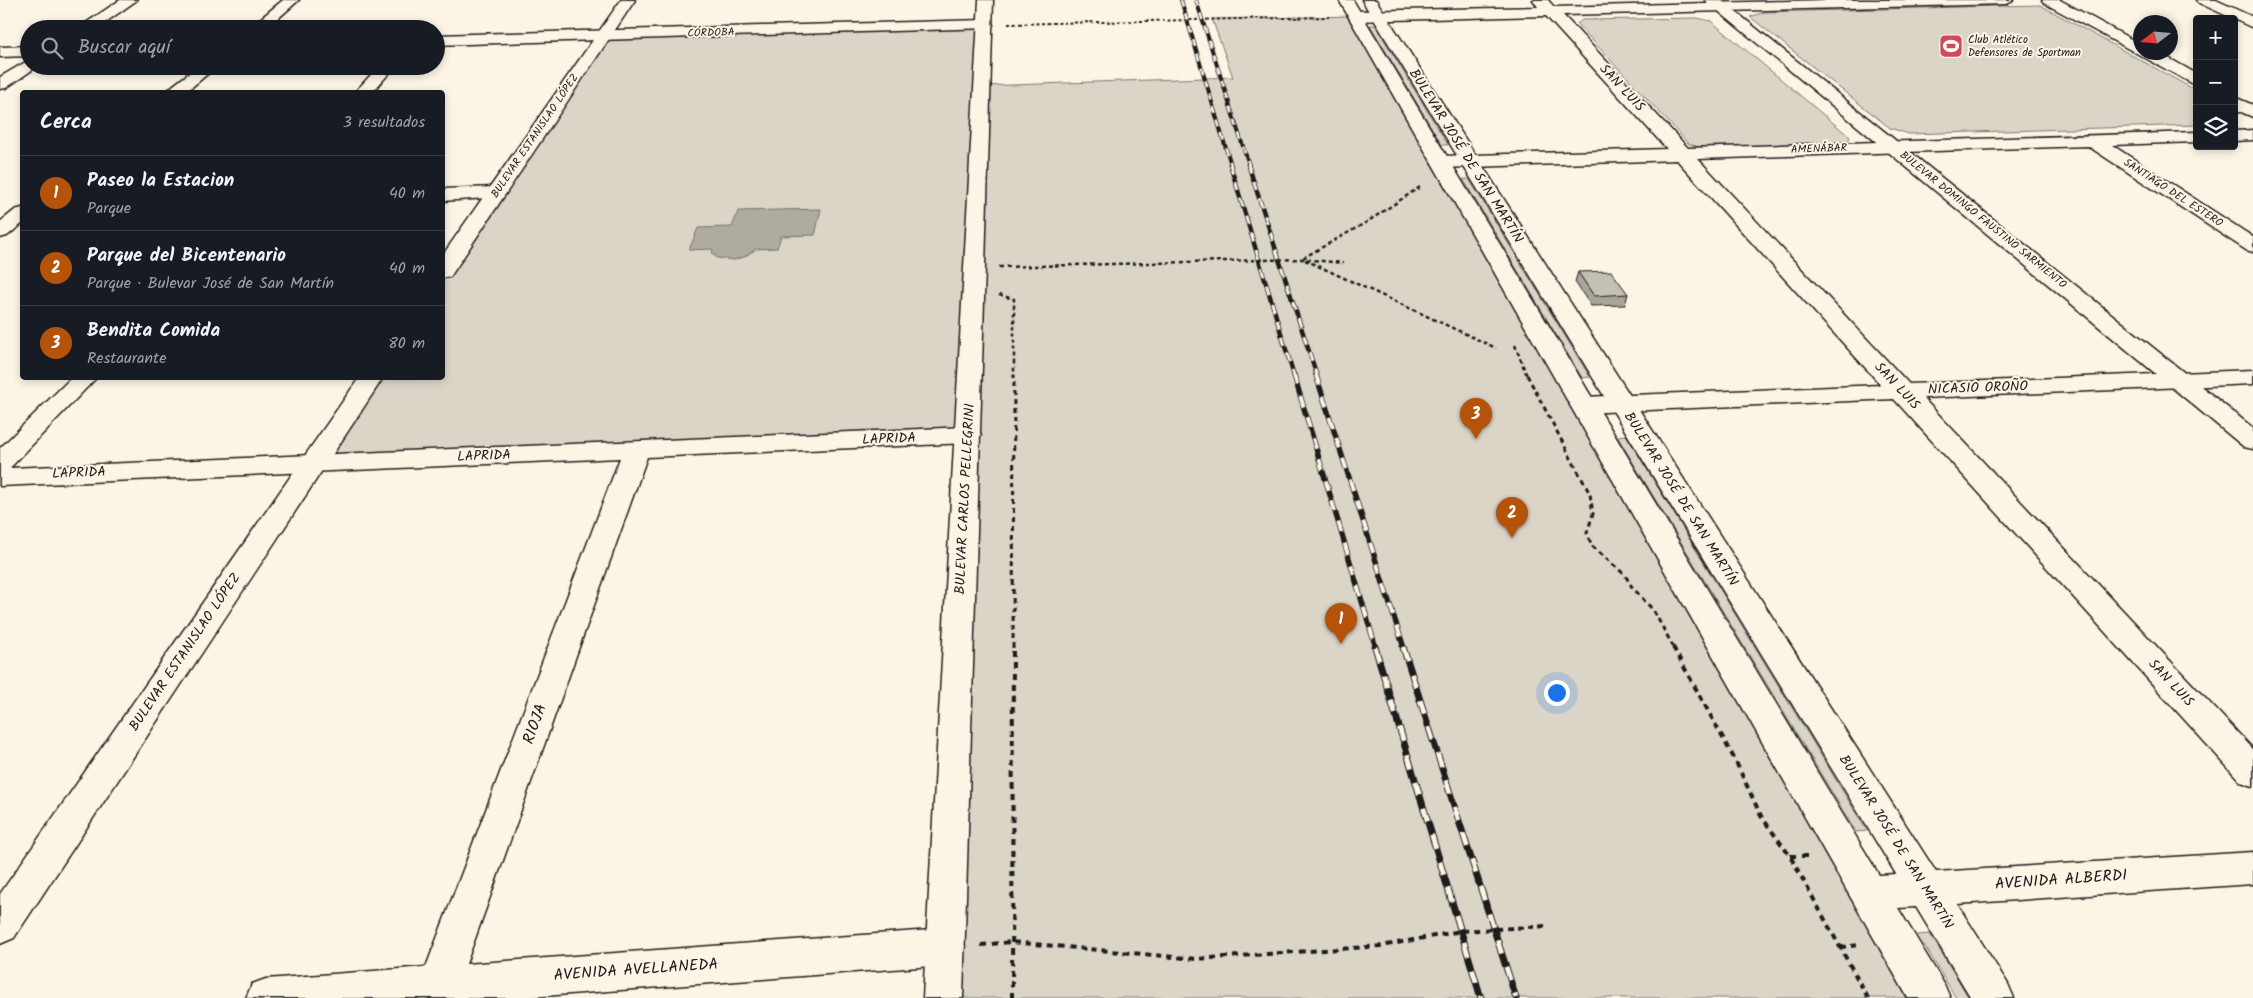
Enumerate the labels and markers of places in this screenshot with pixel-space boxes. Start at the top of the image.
place label: Club Atlético Defensores de Sportman [1968,31,2081,62]
sports icon: Club Atlético Defensores de Sportman [1938,33,1964,59]
pin: 3 [1460,398,1492,439]
pin: 2 [1496,497,1528,538]
pin: 1 [1325,603,1357,644]

